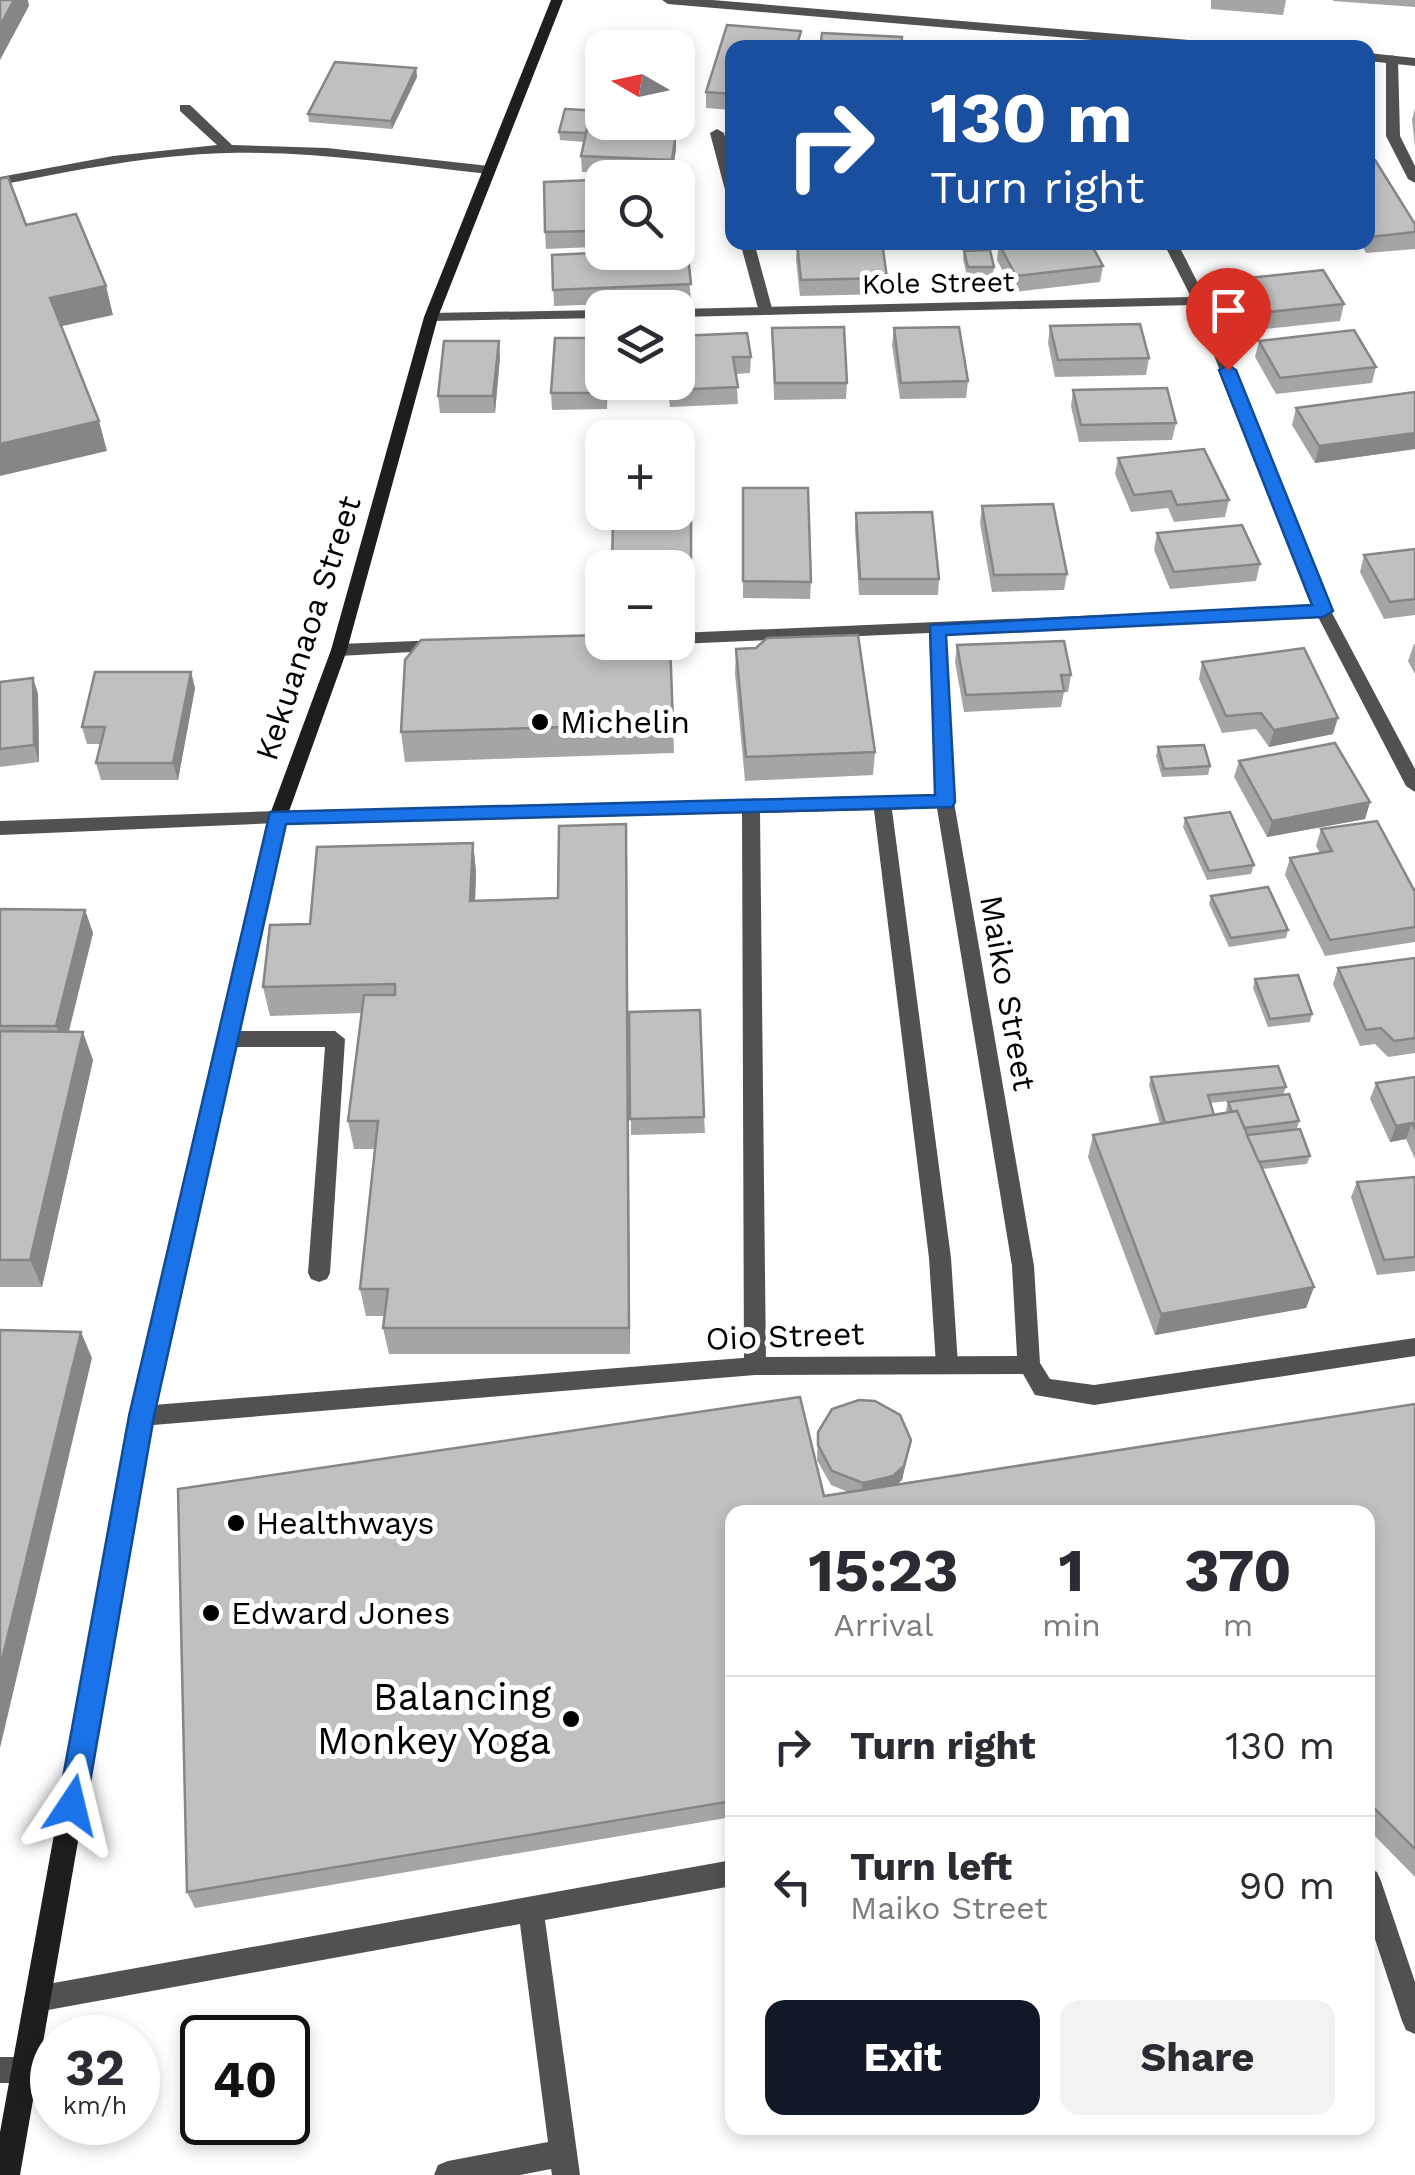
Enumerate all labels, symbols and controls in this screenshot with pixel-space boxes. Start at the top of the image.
north arrow [585,30,695,140]
map controls [585,30,695,660]
text: 130 m [930,77,1133,159]
icon: right [765,80,895,210]
button: search [585,160,695,270]
text: Turn right [930,161,1144,214]
street label: Kole Street [861,265,1015,301]
pin [1186,268,1271,371]
icon: arrive [1201,283,1256,338]
button: layers [585,290,695,400]
button: + [585,420,695,530]
street label: Kekuanaoa Street [247,491,369,765]
button: − [585,550,695,660]
place label: Michelin [560,703,690,741]
marker: Michelin [529,711,551,733]
street label: Maiko Street [972,892,1044,1094]
street label: Oio Street [705,1314,865,1358]
place label: Healthways [256,1504,434,1542]
marker: Healthways [225,1512,247,1534]
text: 15:23 [808,1535,959,1606]
text: 1 [1058,1535,1084,1606]
text: 370 [1184,1535,1292,1606]
place label: Edward Jones [231,1594,450,1632]
marker: Edward Jones [200,1602,222,1624]
text: Arrival [834,1606,933,1644]
text: min [1042,1606,1101,1644]
text: m [1223,1606,1253,1644]
place label: Balancing Monkey Yoga [317,1675,552,1763]
marker: Balancing Monkey Yoga [560,1708,582,1730]
icon: right [765,1719,820,1774]
text: Turn right [850,1724,1036,1768]
text: 130 m [1225,1724,1335,1768]
position arrow [20,1753,124,1857]
text: Turn left [850,1845,1012,1889]
icon: left [765,1859,820,1914]
text: 90 m [1239,1864,1335,1908]
text: Maiko Street [850,1889,1048,1927]
button: Exit [765,2000,1040,2115]
button: Share [1060,2000,1335,2115]
speed limit sign: 40 [180,2015,310,2145]
text: 32 [65,2038,125,2097]
text: km/h [63,2091,127,2120]

